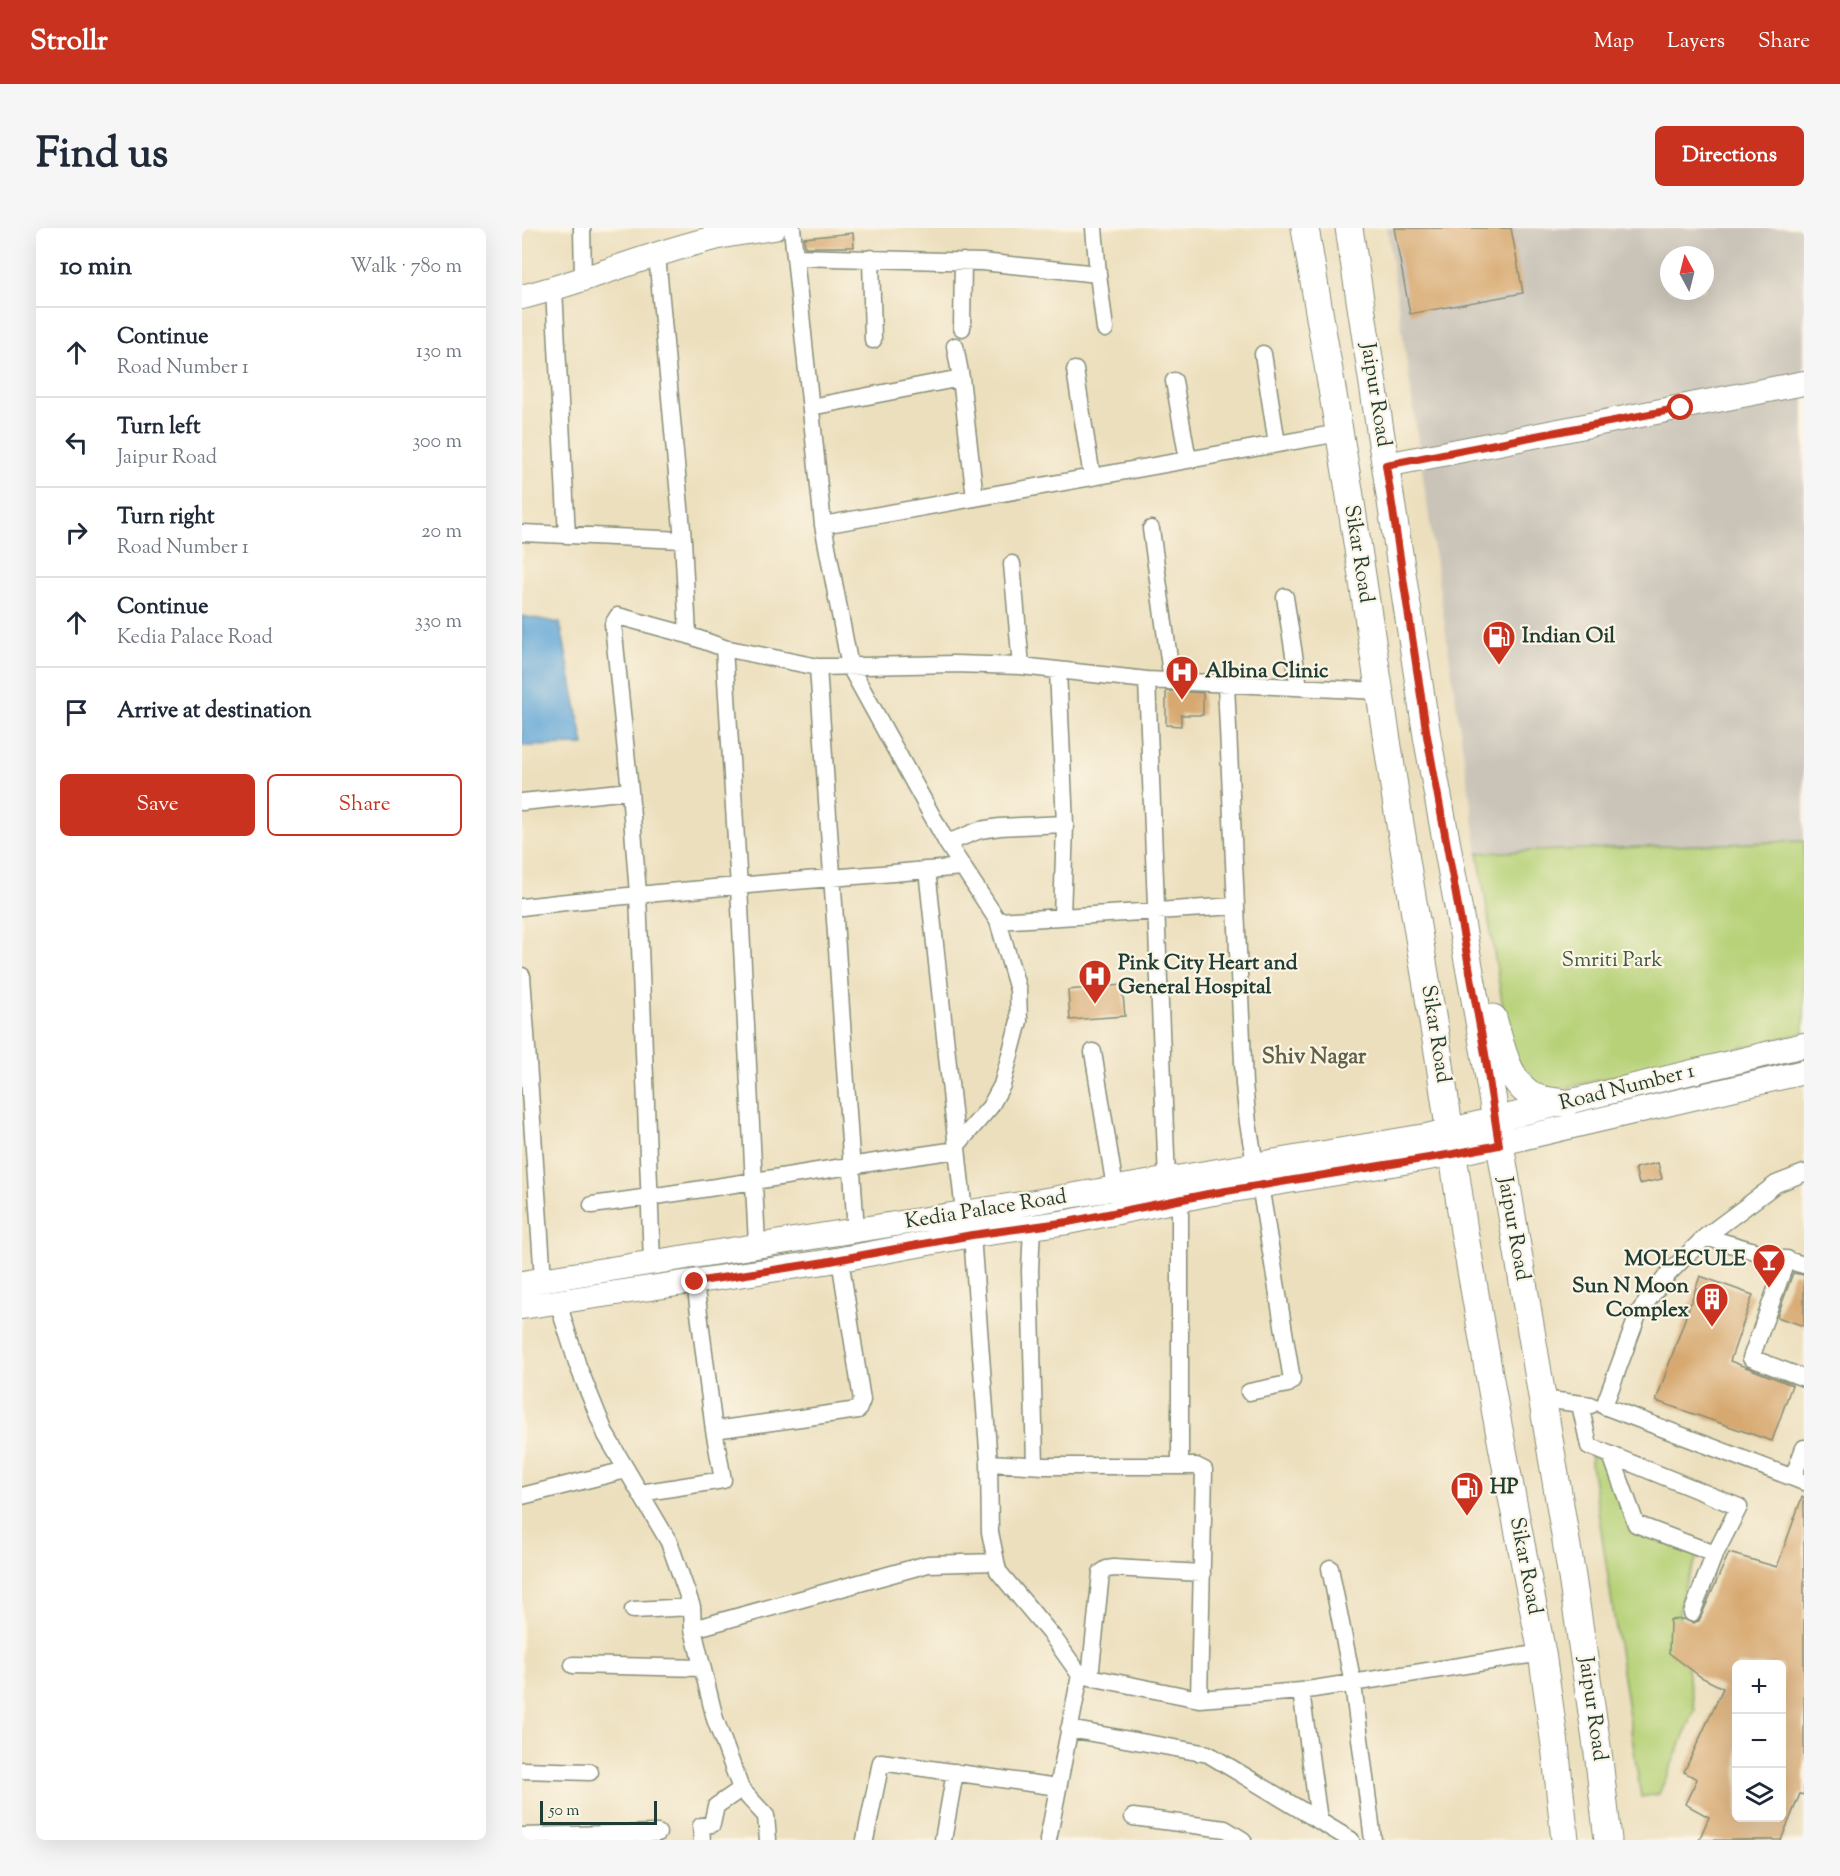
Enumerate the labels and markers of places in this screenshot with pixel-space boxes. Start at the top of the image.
fuel station icon: Indian Oil [1481,619,1517,666]
place label: Indian Oil [1522,622,1615,652]
hospital icon: Albina Clinic [1164,654,1200,701]
place label: Albina Clinic [1205,657,1329,687]
place label: Pink City Heart and General Hospital [1118,949,1298,1003]
hospital icon: Pink City Heart and General Hospital [1077,958,1113,1005]
bar icon: MOLECULE [1751,1242,1787,1289]
place label: MOLECULE [1624,1245,1746,1275]
place label: Sun N Moon Complex [1572,1272,1690,1326]
building icon: Sun N Moon Complex [1694,1281,1730,1328]
fuel station icon: HP [1449,1470,1485,1517]
place label: HP [1490,1473,1519,1503]

